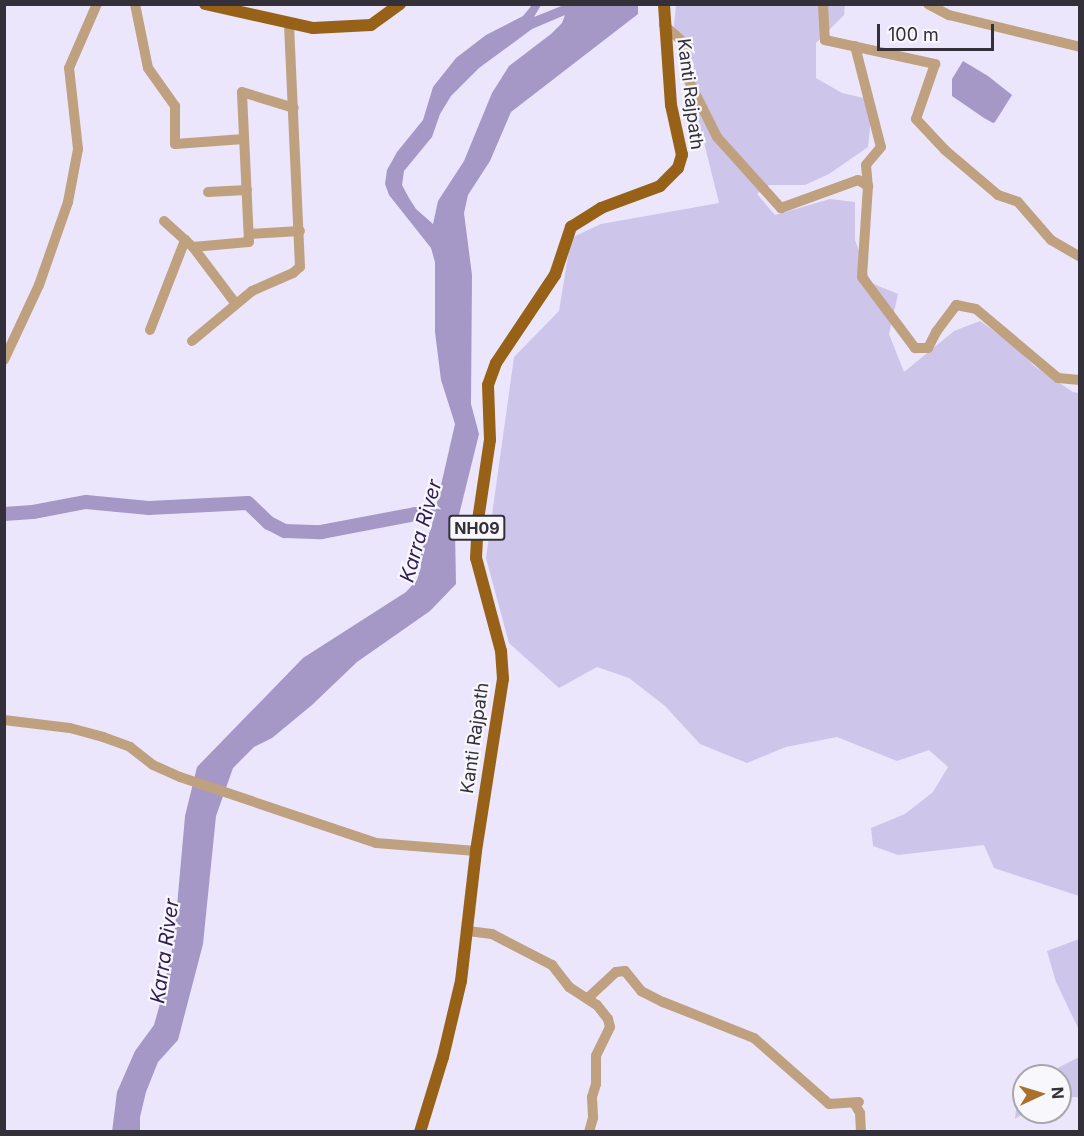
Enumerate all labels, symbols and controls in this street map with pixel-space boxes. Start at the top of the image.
scale bar [880,12,997,50]
text: 100 m [888,24,939,45]
street label: Kanti Rajpath [672,37,708,151]
water label: Karra River [395,477,447,585]
road number: NH09 [447,515,507,541]
street label: Kanti Rajpath [457,681,493,795]
water label: Karra River [146,897,184,1005]
north arrow [1012,1064,1072,1124]
text: N [1048,1086,1068,1100]

